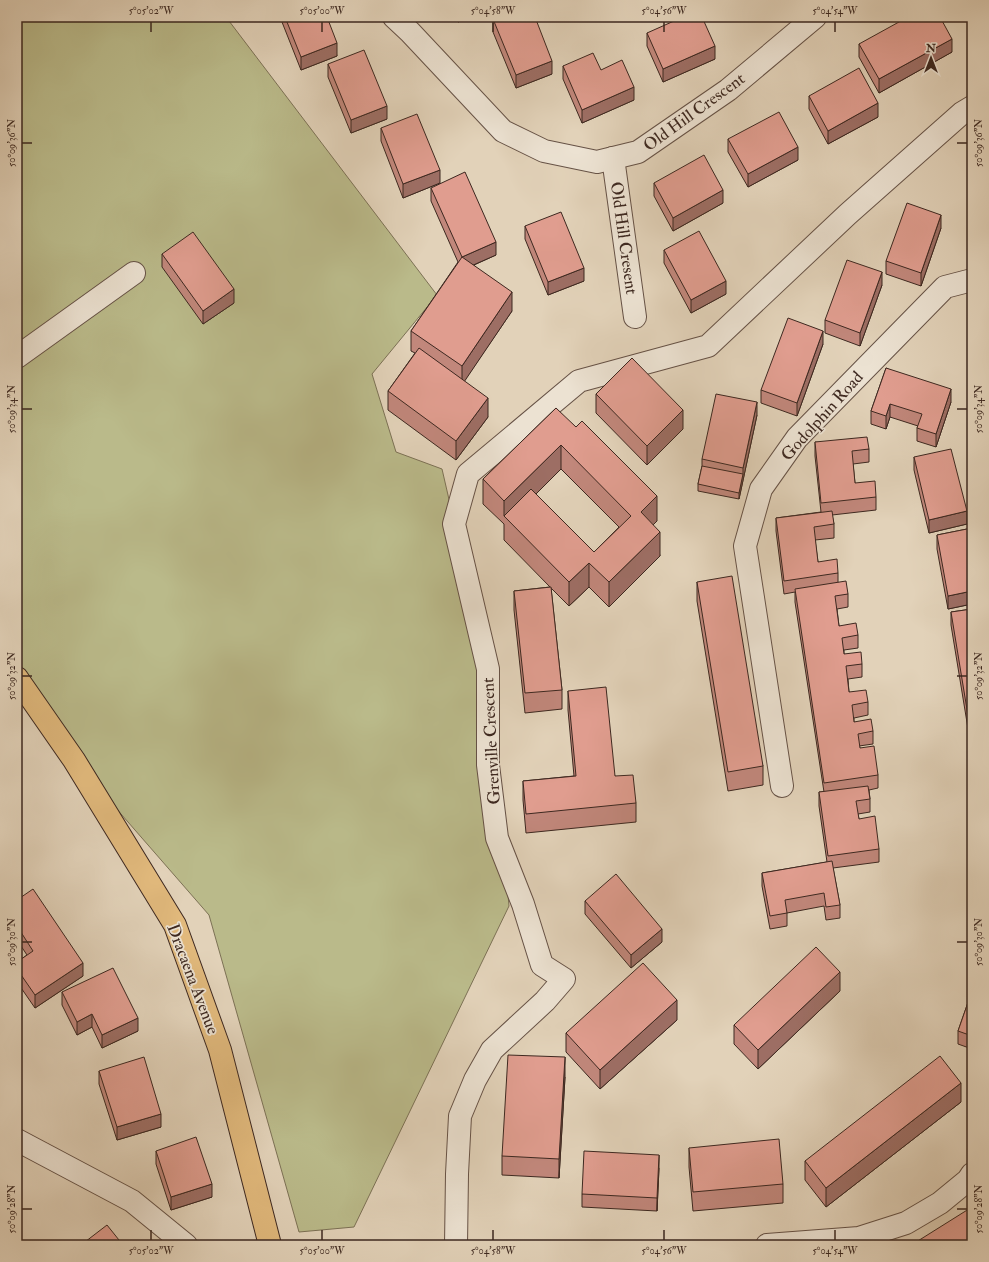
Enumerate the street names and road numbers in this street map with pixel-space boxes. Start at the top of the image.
street label: Old Hill Crescent [639,68,749,156]
street label: Old Hill Cresent [606,180,642,296]
street label: Godolphin Road [776,366,869,466]
street label: Grenville Crescent [477,677,505,805]
street label: Dracaena Avenue [162,921,224,1037]

